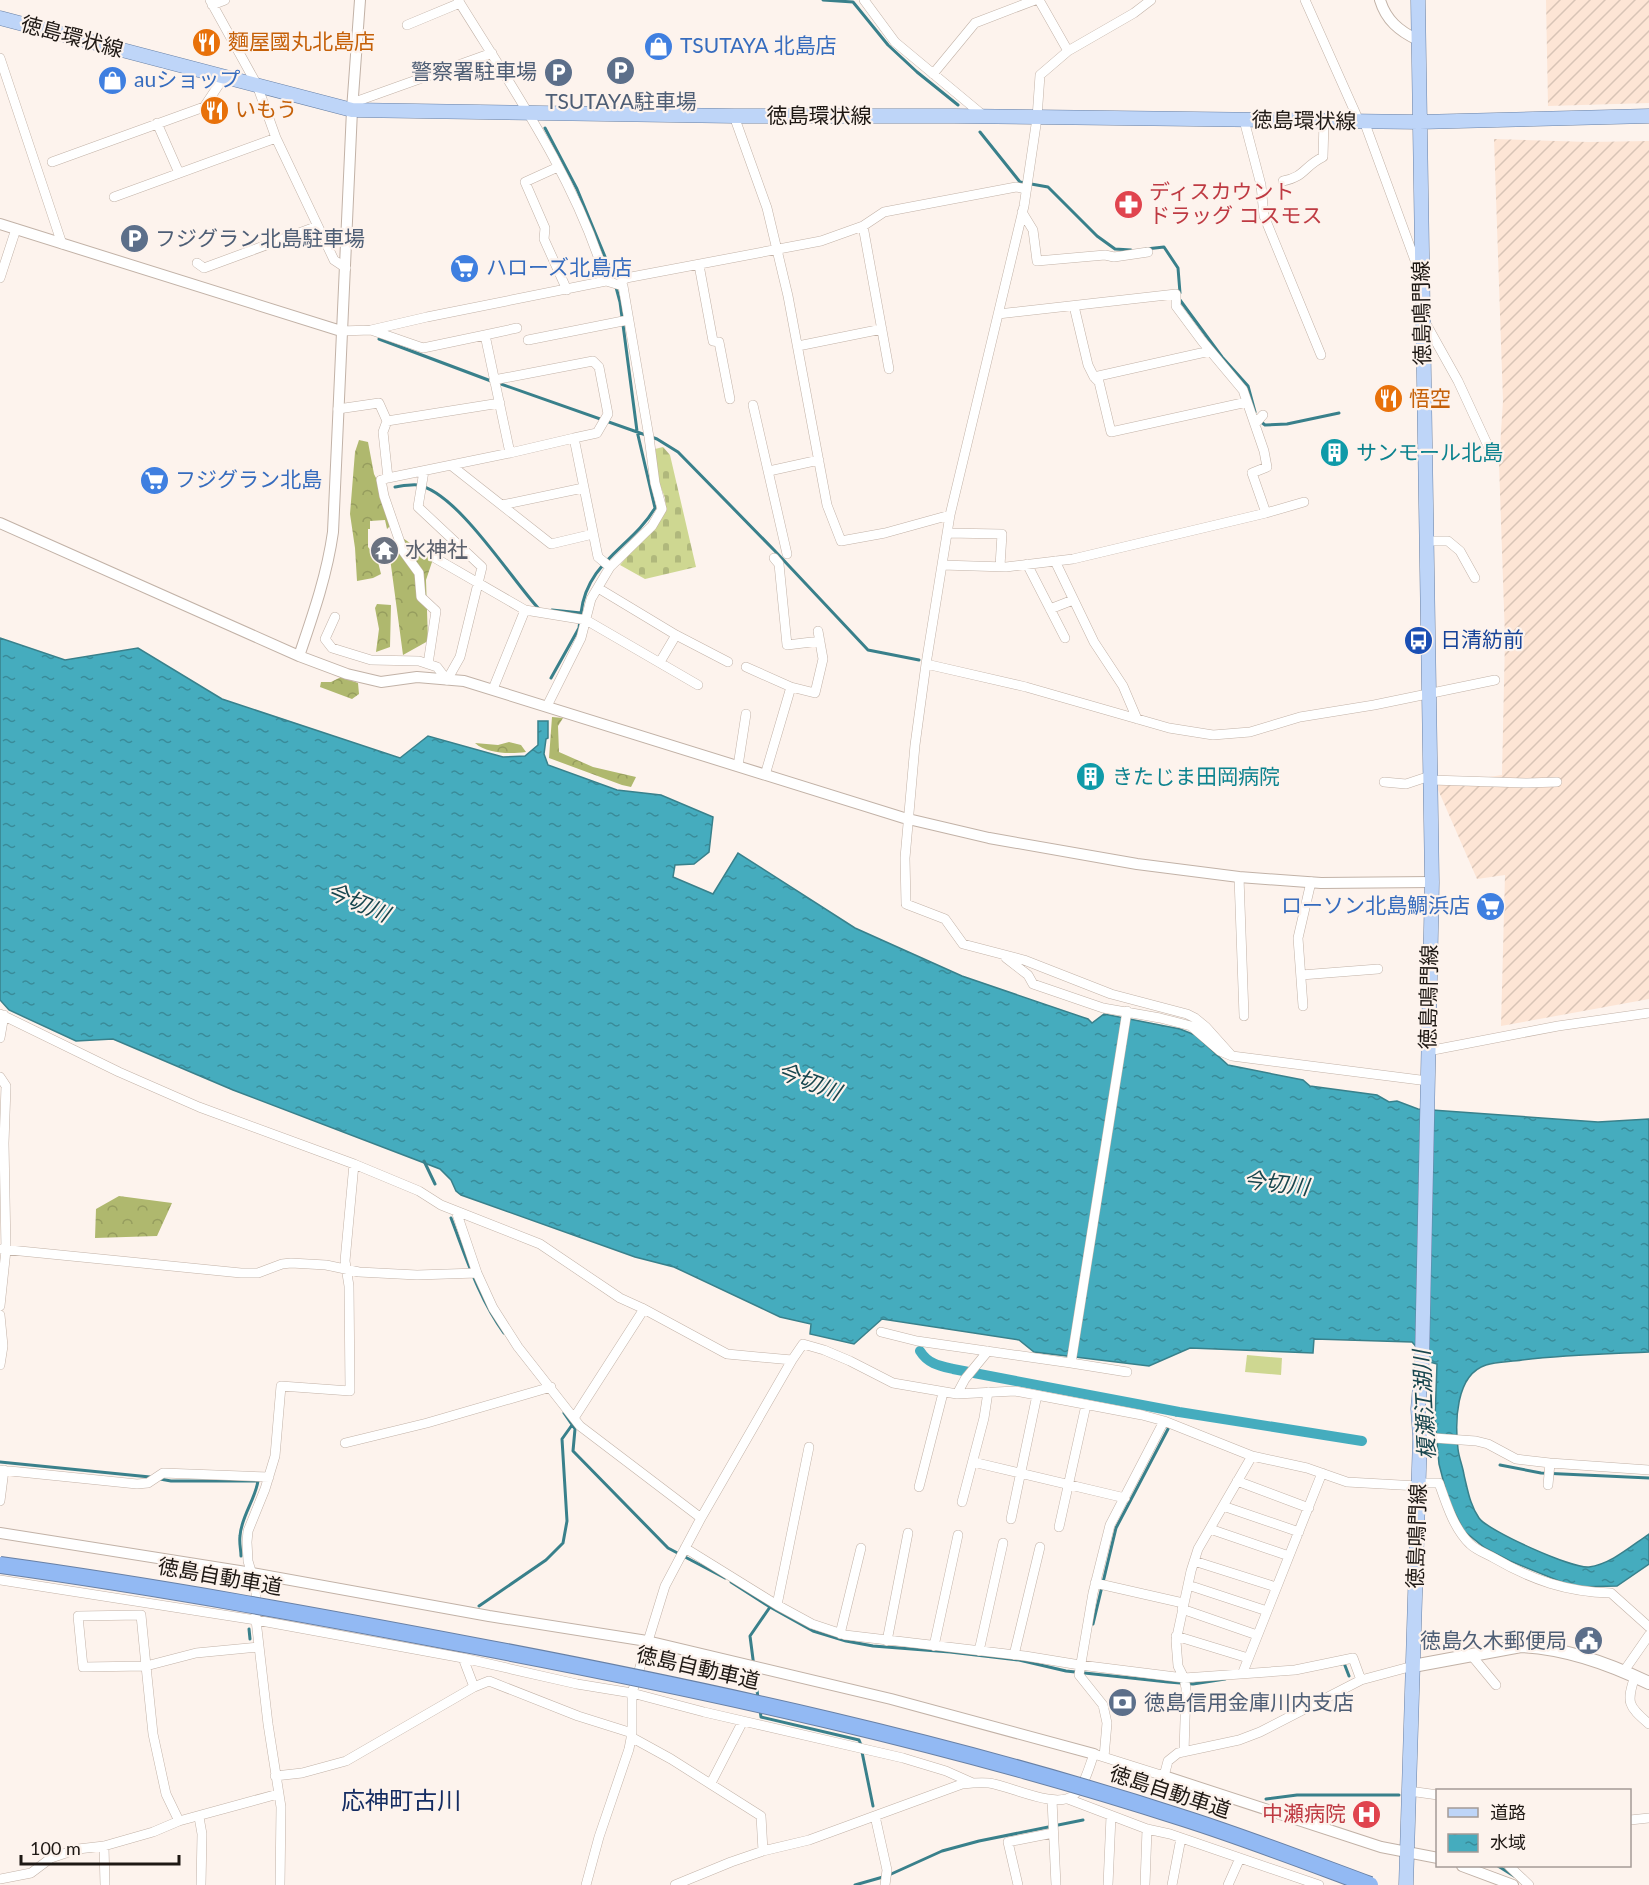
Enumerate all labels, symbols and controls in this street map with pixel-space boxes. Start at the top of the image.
street label: 徳島環状線 [18,10,126,61]
restaurant icon: 麵屋國丸北島店 [191,26,223,58]
place label: 麵屋國丸北島店 [228,28,375,53]
shop icon: TSUTAYA 北島店 [643,30,675,62]
place label: TSUTAYA 北島店 [680,32,836,57]
parking icon: TSUTAYA駐車場 [605,55,637,87]
parking icon: 警察署駐車場 [542,56,574,88]
place label: 警察署駐車場 [411,58,537,83]
shop icon: auショップ [97,64,129,96]
place label: auショップ [134,66,240,91]
place label: TSUTAYA駐車場 [545,88,697,113]
restaurant icon: いもう [198,94,230,126]
place label: いもう [235,96,297,121]
street label: 徳島環状線 [767,102,872,127]
street label: 徳島環状線 [1251,106,1357,133]
place label: ディスカウント ドラッグ コスモス [1149,178,1322,227]
pharmacy icon: ディスカウント ドラッグ コスモス [1112,188,1144,220]
parking icon: フジグラン北島駐車場 [118,223,150,255]
place label: フジグラン北島駐車場 [155,225,365,250]
supermarket icon: ハローズ北島店 [449,252,481,284]
place label: ハローズ北島店 [486,254,632,279]
street label: 徳島鳴門線 [1407,260,1434,366]
restaurant icon: 悟空 [1372,383,1404,415]
place label: 悟空 [1409,385,1451,410]
building icon: サンモール北島 [1319,437,1351,469]
place label: サンモール北島 [1356,439,1503,464]
supermarket icon: フジグラン北島 [138,464,170,496]
place label: フジグラン北島 [175,466,322,491]
temple icon: 水神社 [368,534,400,566]
place label: 水神社 [405,536,468,561]
bus stop icon: 日清紡前 [1403,624,1435,656]
place label: 日清紡前 [1440,626,1524,651]
building icon: きたじま田岡病院 [1075,761,1107,793]
place label: きたじま田岡病院 [1112,763,1280,788]
water label: 今切川 [323,876,396,928]
supermarket icon: ローソン北島鯛浜店 [1475,890,1507,922]
place label: ローソン北島鯛浜店 [1281,892,1470,917]
street label: 徳島鳴門線 [1414,944,1441,1050]
water label: 今切川 [774,1056,847,1106]
water label: 今切川 [1242,1165,1312,1200]
water label: 榎瀬江湖川 [1407,1347,1440,1461]
street label: 徳島鳴門線 [1401,1483,1430,1589]
street label: 徳島自動車道 [156,1552,284,1599]
public building icon: 徳島久木郵便局 [1572,1625,1604,1657]
place label: 徳島久木郵便局 [1420,1627,1567,1652]
street label: 徳島自動車道 [634,1640,763,1693]
bank icon: 徳島信用金庫川内支店 [1107,1687,1139,1719]
place label: 徳島信用金庫川内支店 [1144,1689,1354,1714]
street label: 徳島自動車道 [1107,1759,1234,1822]
district label: 応神町古川 [341,1785,461,1814]
legend [1436,1789,1631,1867]
hospital icon: 中瀬病院 [1351,1798,1383,1830]
place label: 中瀬病院 [1262,1800,1346,1825]
text: 道路 [1490,1801,1526,1823]
scale bar [21,1828,178,1866]
text: 水域 [1490,1831,1526,1853]
text: 100 m [30,1837,81,1859]

